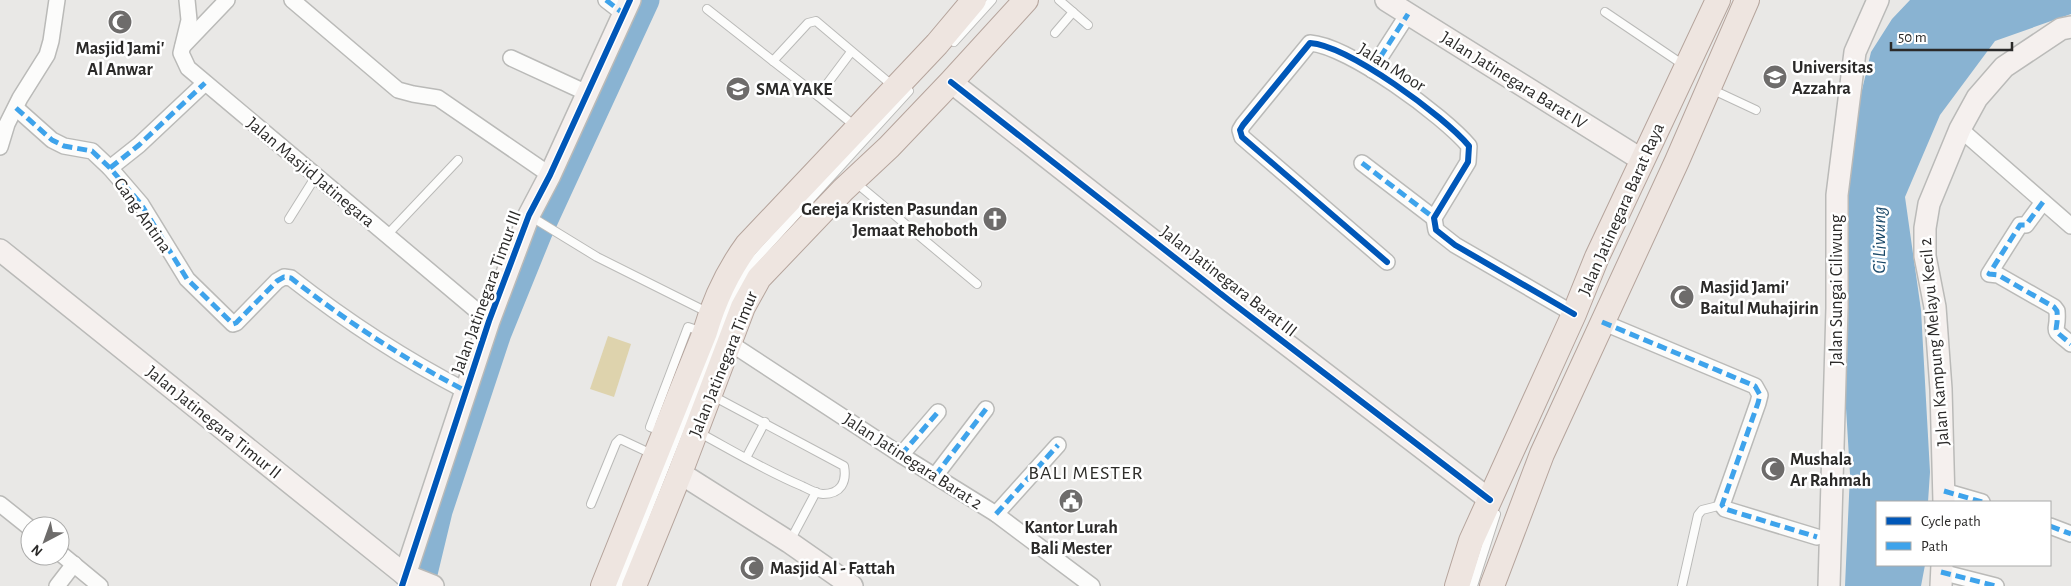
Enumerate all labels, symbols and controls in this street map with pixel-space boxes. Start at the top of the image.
mosque icon: Masjid Jami' Al Anwar [107,9,133,35]
scale bar [1891,20,2012,52]
street label: Jalan Jatinegara Barat IV [1437,29,1590,133]
text: 50 m [1898,30,1927,45]
place label: Masjid Jami' Al Anwar [76,40,164,79]
street label: Jalan Moor [1355,40,1428,96]
place label: Universitas Azzahra [1792,59,1873,98]
school or university icon: Universitas Azzahra [1762,64,1788,90]
school or university icon: SMA YAKE [725,76,751,102]
place label: SMA YAKE [756,81,832,99]
street label: Jalan Masjid Jatinegara [243,114,378,231]
street label: Jalan Jatinegara Barat Raya [1576,120,1668,298]
street label: Gang Antina [110,175,175,256]
place label: Gereja Kristen Pasundan Jemaat Rehoboth [801,201,978,240]
church icon: Gereja Kristen Pasundan Jemaat Rehoboth [982,206,1008,232]
water label: Ci Liwung [1870,206,1889,274]
street label: Jalan Jatinegara Timur III [449,208,525,377]
street label: Jalan Sungai Ciliwung [1828,214,1846,366]
street label: Jalan Jatinegara Barat III [1157,223,1300,341]
street label: Jalan Kampung Melayu Kecil 2 [1917,237,1953,447]
place label: Masjid Jami' Baitul Muhajirin [1700,279,1819,318]
mosque icon: Masjid Jami' Baitul Muhajirin [1669,284,1695,310]
street label: Jalan Jatinegara Timur [686,289,761,440]
street label: Jalan Jatinegara Timur II [142,363,284,483]
street label: Jalan Jatinegara Barat 2 [840,410,985,513]
place label: Mushala Ar Rahmah [1790,451,1871,490]
mosque icon: Mushala Ar Rahmah [1760,456,1786,482]
district label: BALI MESTER [1028,463,1144,483]
public building icon: Kantor Lurah Bali Mester [1058,488,1084,514]
legend [1876,501,2051,566]
text: Cycle path [1921,514,1981,529]
north arrow [20,516,70,566]
place label: Kantor Lurah Bali Mester [1024,519,1118,558]
text: Path [1921,539,1948,554]
text: N [29,542,45,559]
mosque icon: Masjid Al - Fattah [739,555,765,581]
place label: Masjid Al - Fattah [770,560,895,578]

